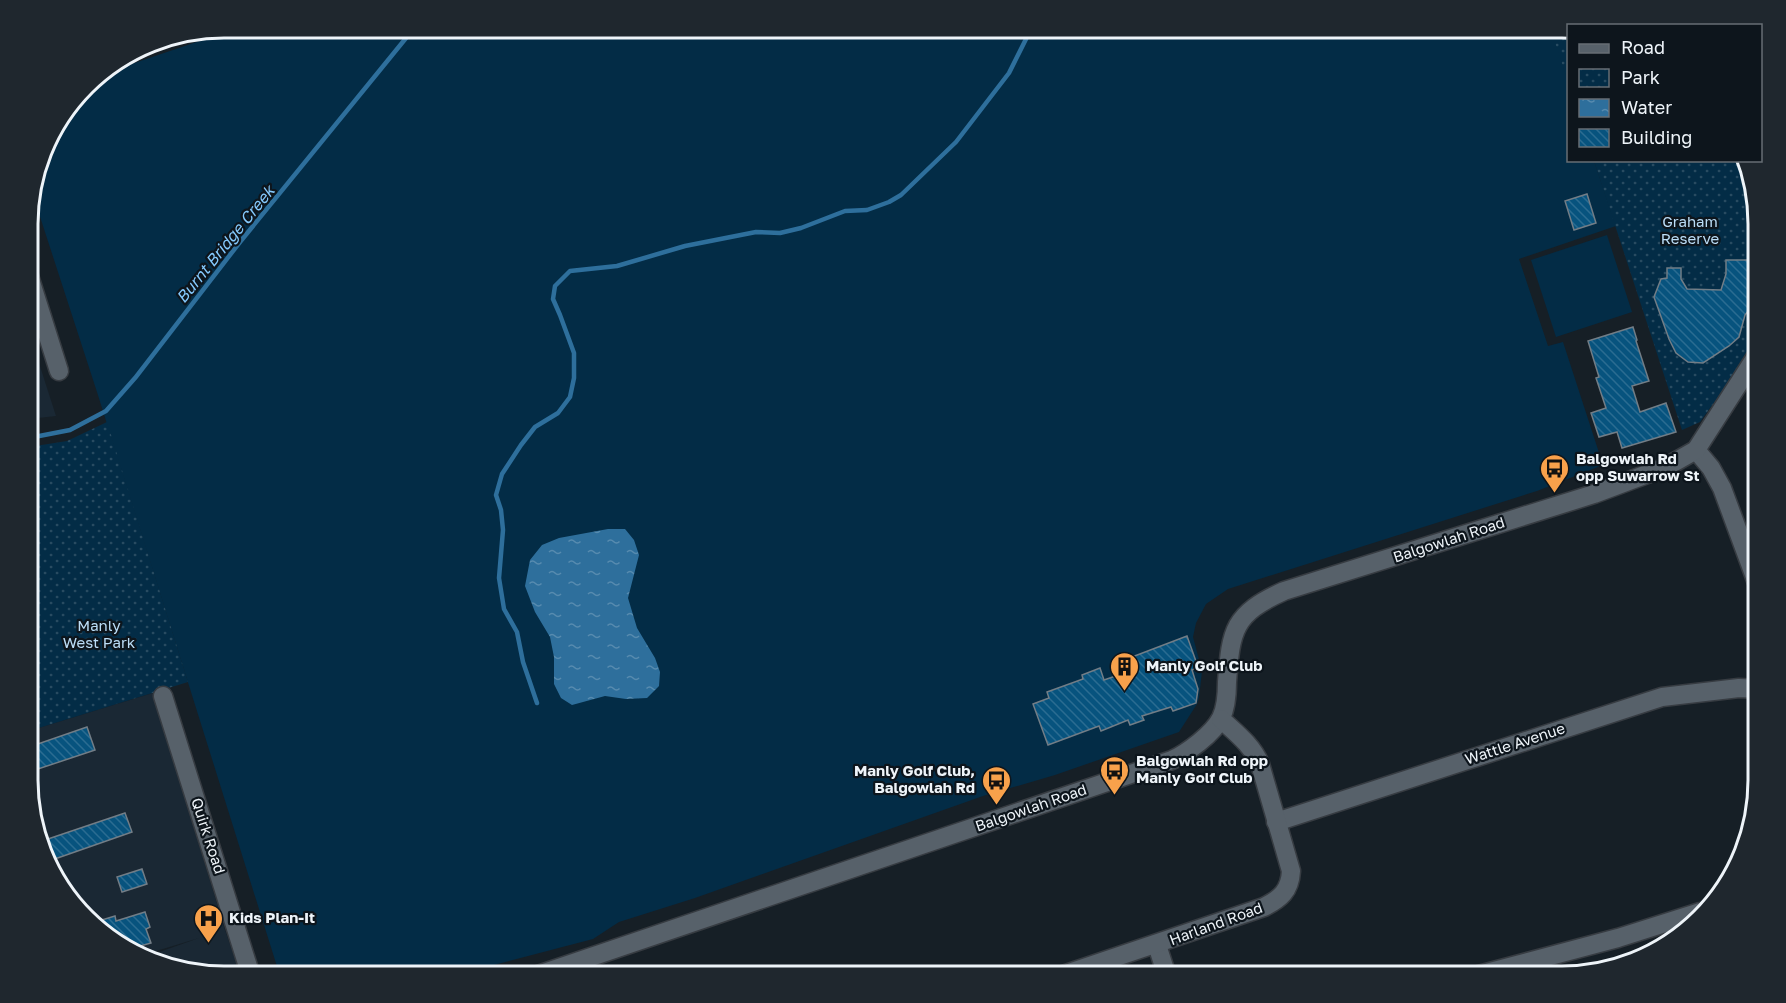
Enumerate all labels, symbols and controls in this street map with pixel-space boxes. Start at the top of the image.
legend [1567,24,1762,162]
text: Road [1621,36,1665,58]
text: Park [1621,66,1660,88]
text: Water [1621,96,1672,118]
text: Building [1621,126,1692,148]
water label: Burnt Bridge Creek [171,180,280,307]
park label: Graham Reserve [1661,212,1720,247]
place label: Balgowlah Rd opp Suwarrow St [1576,449,1699,484]
bus stop icon: Balgowlah Rd opp Suwarrow St [1539,452,1571,494]
street label: Balgowlah Road [1391,513,1507,566]
park label: Manly West Park [63,616,136,651]
building icon: Manly Golf Club [1109,650,1141,692]
place label: Manly Golf Club [1146,656,1262,674]
street label: Wattle Avenue [1462,718,1567,768]
place label: Balgowlah Rd opp Manly Golf Club [1136,751,1268,786]
bus stop icon: Balgowlah Rd opp Manly Golf Club [1099,754,1131,796]
place label: Manly Golf Club, Balgowlah Rd [854,761,975,796]
bus stop icon: Manly Golf Club, Balgowlah Rd [980,764,1012,806]
street label: Balgowlah Road [973,780,1089,835]
street label: Quirk Road [188,795,230,876]
street label: Harland Road [1167,898,1265,948]
hospital icon: Kids Plan-It [192,902,224,944]
place label: Kids Plan-It [229,908,315,926]

